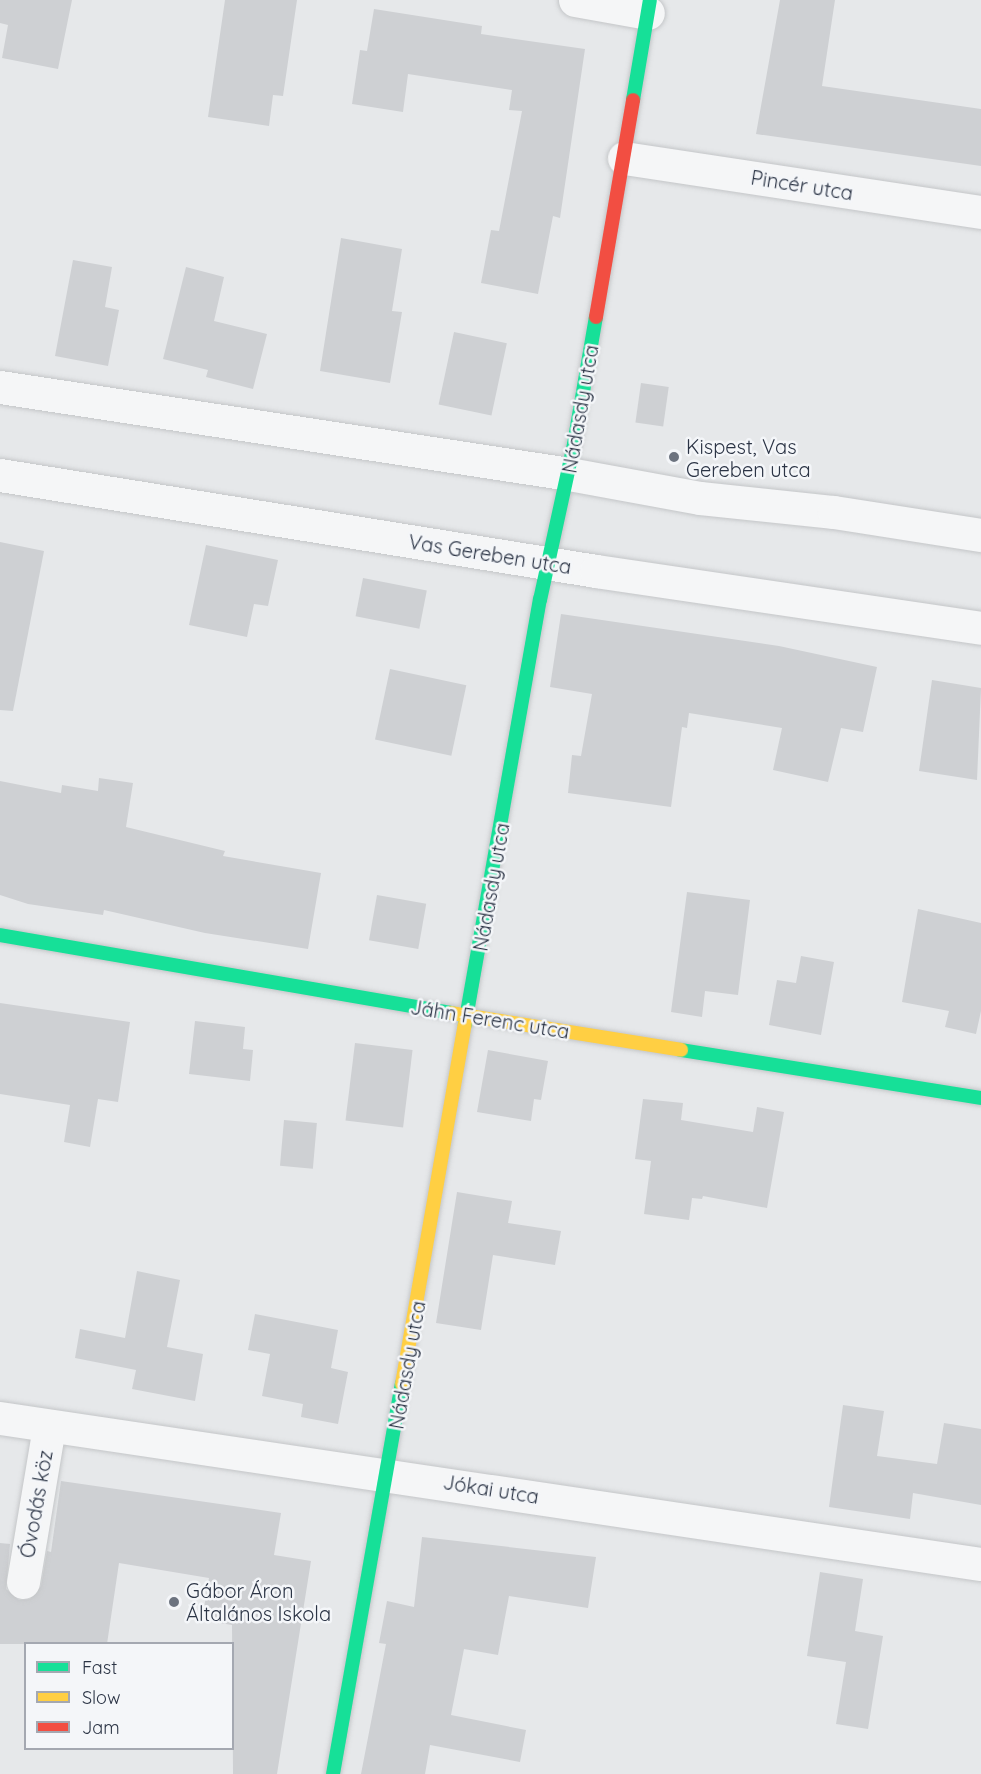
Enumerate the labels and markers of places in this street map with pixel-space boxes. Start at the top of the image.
place label: Kispest, Vas Gereben utca [686,434,811,481]
marker: Kispest, Vas Gereben utca [667,450,681,464]
place label: Gábor Áron Általános Iskola [186,1578,331,1625]
marker: Gábor Áron Általános Iskola [167,1595,181,1609]

